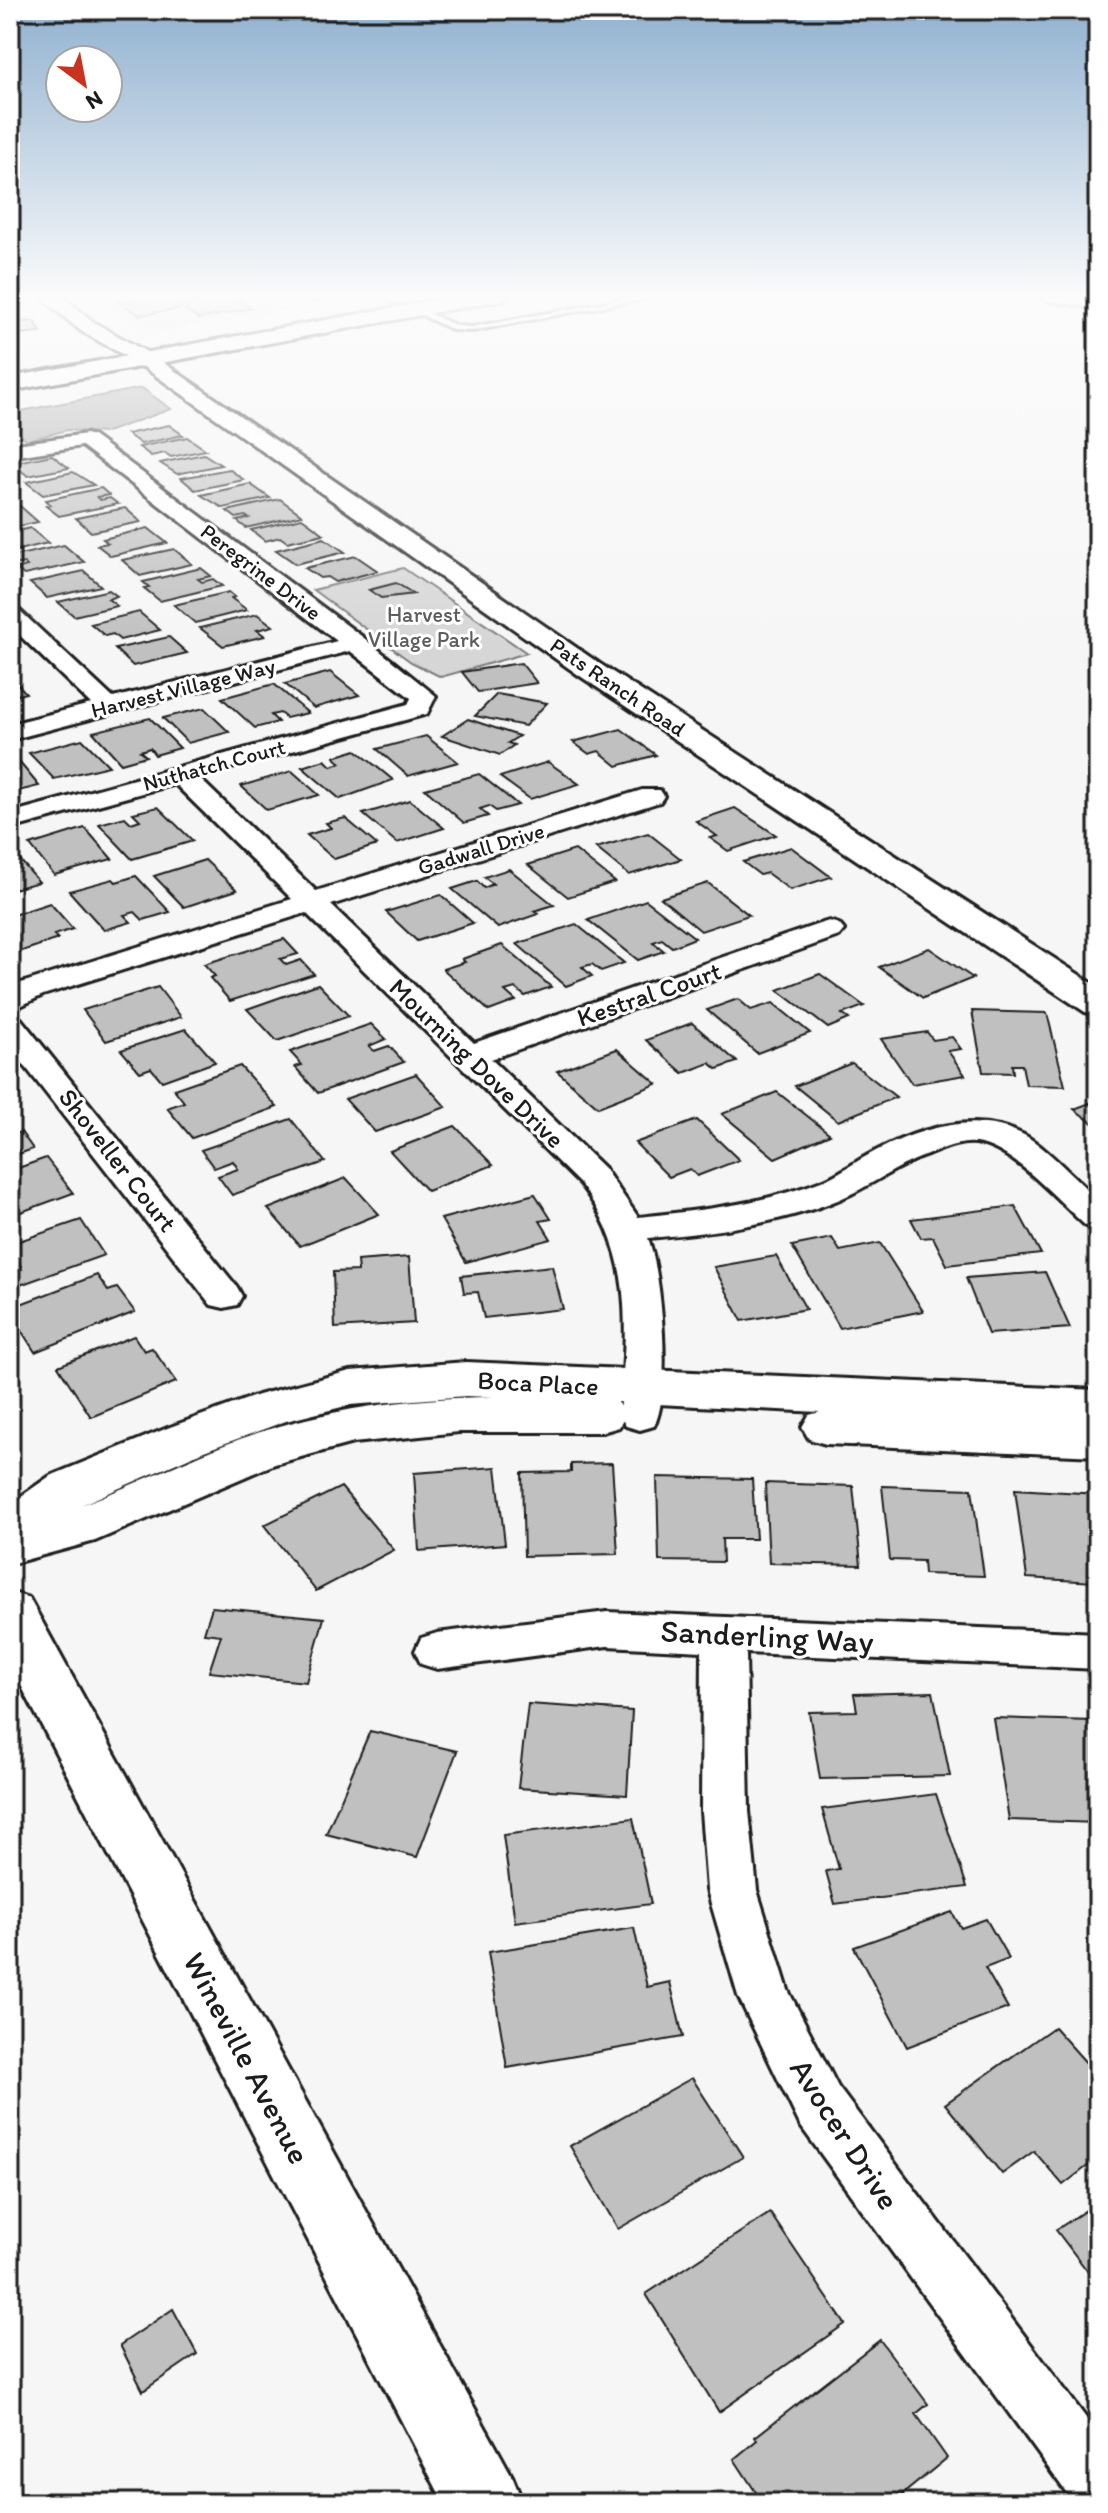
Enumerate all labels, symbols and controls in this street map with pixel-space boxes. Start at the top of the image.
north arrow [44,44,124,124]
text: N [81,85,108,116]
street label: Peregrine Drive [195,518,327,626]
park label: Harvest Village Park [368,601,480,653]
street label: Pats Ranch Road [545,632,691,742]
street label: Harvest Village Way [88,652,279,724]
street label: Nuthatch Court [140,733,288,797]
street label: Gadwall Drive [414,817,548,881]
street label: Kestral Court [573,954,726,1034]
street label: Mourning Dove Drive [383,971,571,1155]
street label: Shoveller Court [52,1082,184,1238]
street label: Boca Place [477,1364,599,1402]
street label: Sanderling Way [660,1611,874,1661]
street label: Wineville Avenue [175,1946,319,2170]
street label: Avocer Drive [782,2051,908,2217]

